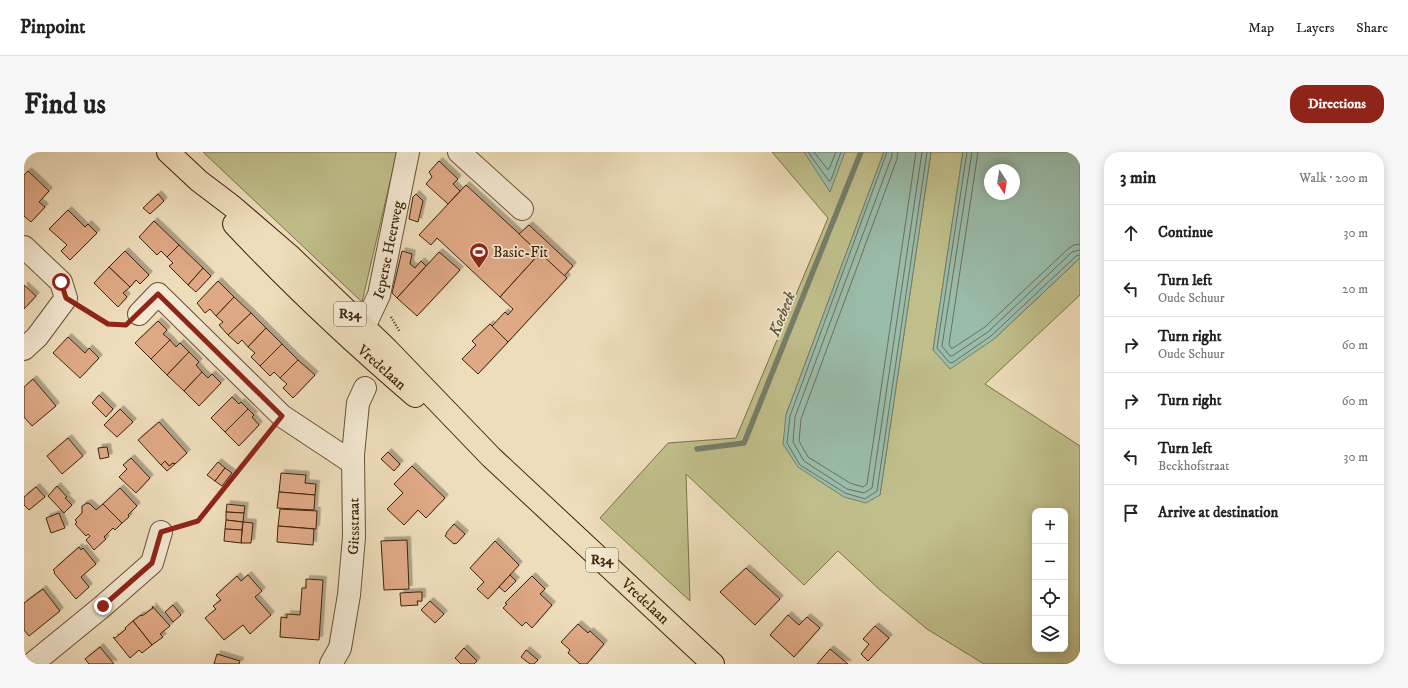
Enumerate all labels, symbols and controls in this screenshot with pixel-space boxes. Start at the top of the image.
text: Pinpoint [20,16,85,39]
text: Map [1248,19,1274,37]
text: Layers [1296,19,1334,37]
text: Share [1356,19,1388,37]
button: Directions [1290,85,1384,123]
text: Find us [24,87,106,122]
north arrow [984,164,1020,200]
text: 3 min [1120,167,1156,189]
text: Walk · 200 m [1299,170,1368,186]
street label: Ieperse Heerweg [369,199,407,303]
icon: ahead [1120,222,1142,244]
text: Continue [1158,223,1213,242]
text: 30 m [1344,225,1368,241]
sports icon: Basic-Fit [468,241,490,269]
place label: Basic-Fit [493,243,548,262]
text: Turn left [1158,271,1212,290]
route start [52,273,70,291]
icon: left [1120,278,1142,300]
text: 20 m [1342,281,1368,297]
water label: Koebeek [764,288,800,340]
text: Oude Schuur [1158,290,1225,306]
road number: R34 [334,302,366,326]
text: Turn right [1158,327,1221,346]
icon: right [1120,334,1142,356]
text: 60 m [1342,337,1368,353]
street label: Vredelaan [353,340,411,394]
text: Oude Schuur [1158,346,1225,362]
icon: right [1120,390,1142,412]
text: Turn right [1158,391,1221,410]
text: 60 m [1342,393,1368,409]
text: Turn left [1158,439,1212,458]
icon: left [1120,446,1142,468]
text: 30 m [1344,449,1368,465]
text: Beckhofstraat [1158,458,1229,474]
street label: Gitsstraat [343,497,364,556]
icon: arrive [1120,502,1142,524]
text: Arrive at destination [1158,503,1278,522]
map controls [1032,508,1068,652]
button: + [1032,508,1068,544]
button: − [1032,544,1068,580]
road number: R34 [586,548,618,572]
street label: Vredelaan [617,573,674,628]
button: locate [1032,580,1068,616]
route end [94,597,112,615]
button: layers [1032,616,1068,652]

